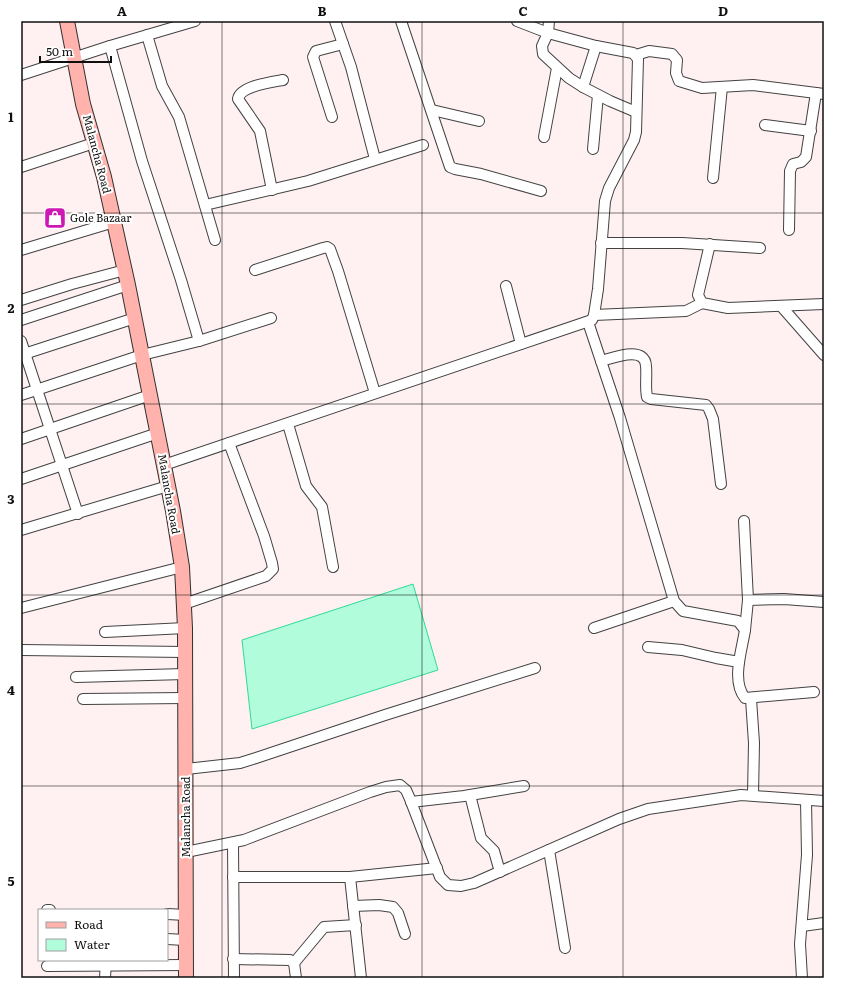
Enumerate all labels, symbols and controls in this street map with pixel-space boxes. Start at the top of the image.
text: A [117,1,127,20]
text: B [318,1,327,20]
text: C [518,1,528,20]
text: D [718,1,728,20]
scale bar [40,38,111,64]
text: 50 m [46,42,73,60]
text: 1 [8,107,14,126]
street label: Malancha Road [80,113,116,195]
shop icon: Gole Bazaar [42,205,68,231]
place label: Gole Bazaar [70,209,132,225]
text: 2 [8,298,15,317]
street label: Malancha Road [155,453,185,535]
text: 3 [7,489,15,508]
text: 4 [7,680,15,699]
street label: Malancha Road [177,776,193,857]
text: 5 [7,871,15,890]
legend [38,909,168,961]
text: Road [74,915,104,933]
text: Water [74,935,110,953]

